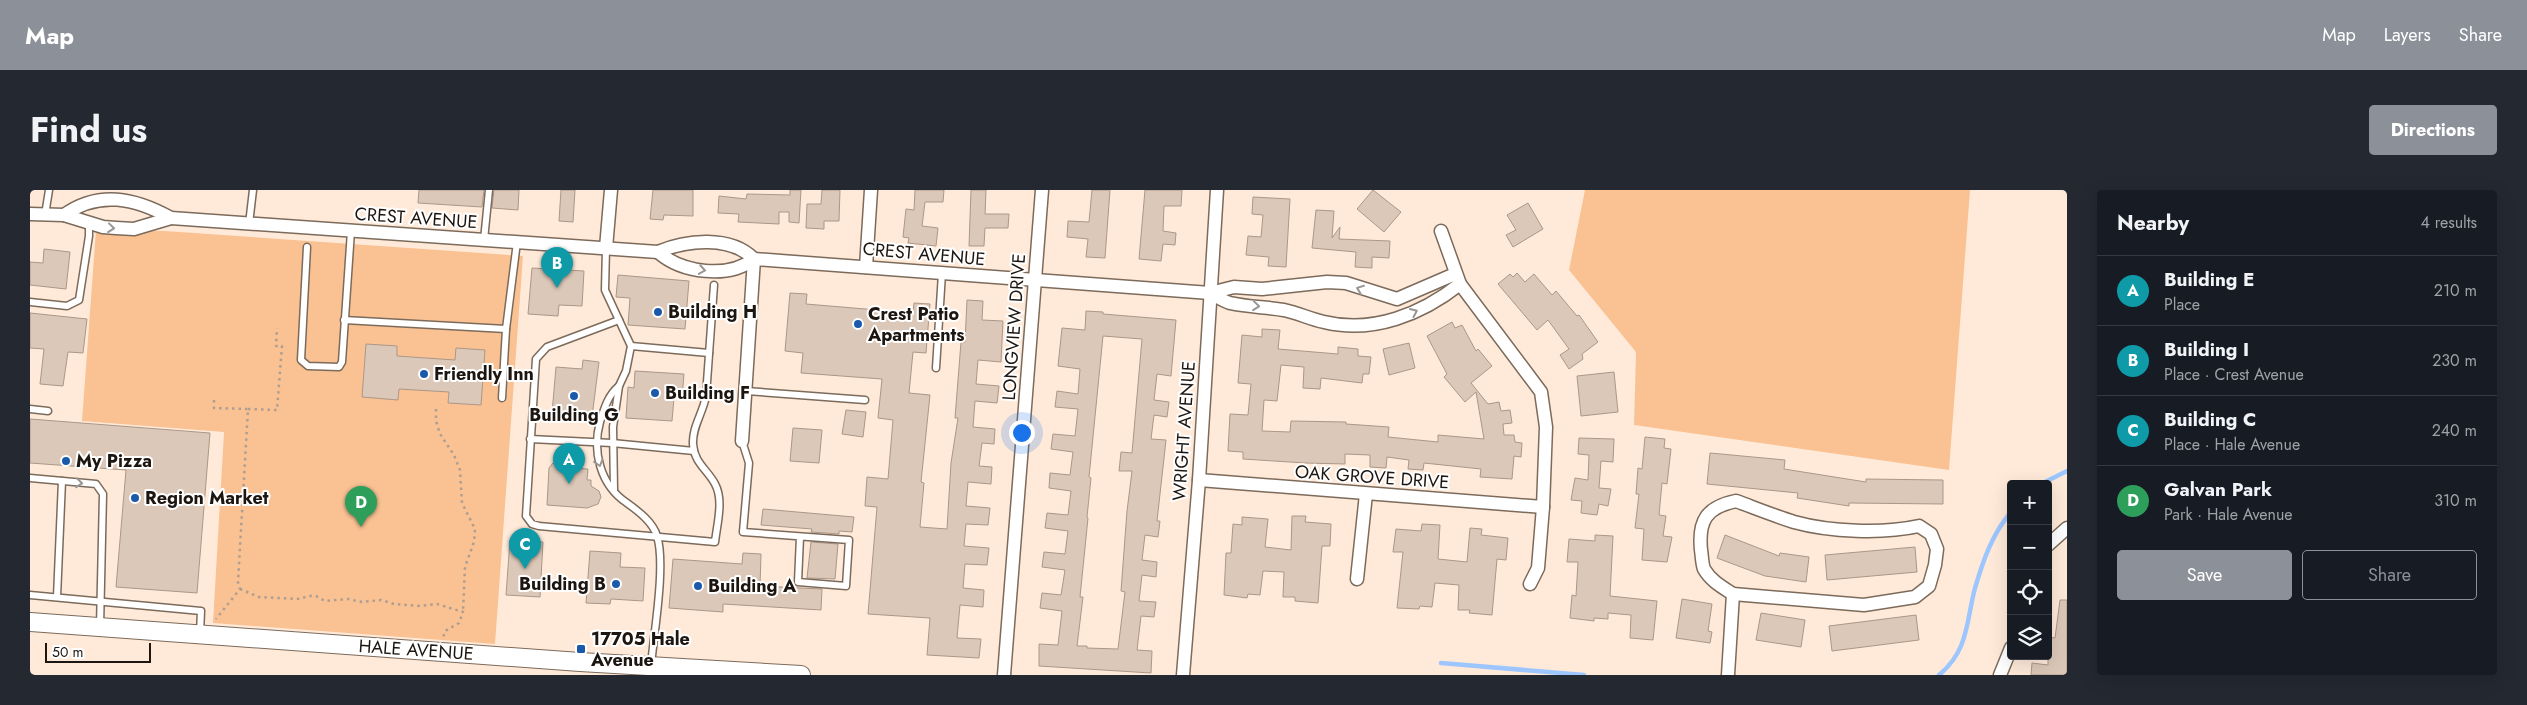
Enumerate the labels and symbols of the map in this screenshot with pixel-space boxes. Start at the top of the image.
street label: CREST AVENUE [354,201,478,235]
one-way arrow [107,222,115,233]
street label: CREST AVENUE [862,236,986,272]
pin: B [541,247,573,288]
street label: LONGVIEW DRIVE [996,253,1032,401]
one-way arrow [698,264,706,274]
one-way arrow [1357,284,1365,294]
place label: Building H [668,299,757,325]
one-way arrow [1252,300,1260,311]
place label: Crest Patio Apartments [867,301,965,348]
marker: Building H [652,306,664,318]
one-way arrow [1409,308,1418,319]
marker: Crest Patio Apartments [852,318,864,330]
street label: WRIGHT AVENUE [1166,360,1202,502]
place label: Friendly Inn [434,361,534,387]
marker: Friendly Inn [418,368,430,380]
place label: Building F [665,380,750,406]
marker: Building F [649,387,661,399]
marker: Building G [568,390,580,402]
place label: Building G [529,402,619,428]
your location [1009,420,1035,446]
pin: A [553,443,585,484]
place label: My Pizza [76,448,152,474]
marker: My Pizza [60,455,72,467]
one-way arrow [594,458,604,466]
street label: OAK GROVE DRIVE [1294,459,1450,495]
one-way arrow [75,477,83,488]
place label: Region Market [145,485,269,511]
pin: D [345,486,377,527]
marker: Region Market [129,492,141,504]
pin: C [509,528,541,569]
place label: Building B [519,571,606,597]
place label: Building A [708,573,797,599]
marker: Building B [610,578,622,590]
marker: Building A [692,580,704,592]
place label: 17705 Hale Avenue [590,626,690,673]
street label: HALE AVENUE [358,633,474,667]
scale bar [45,640,151,663]
marker: 17705 Hale Avenue [575,643,587,655]

